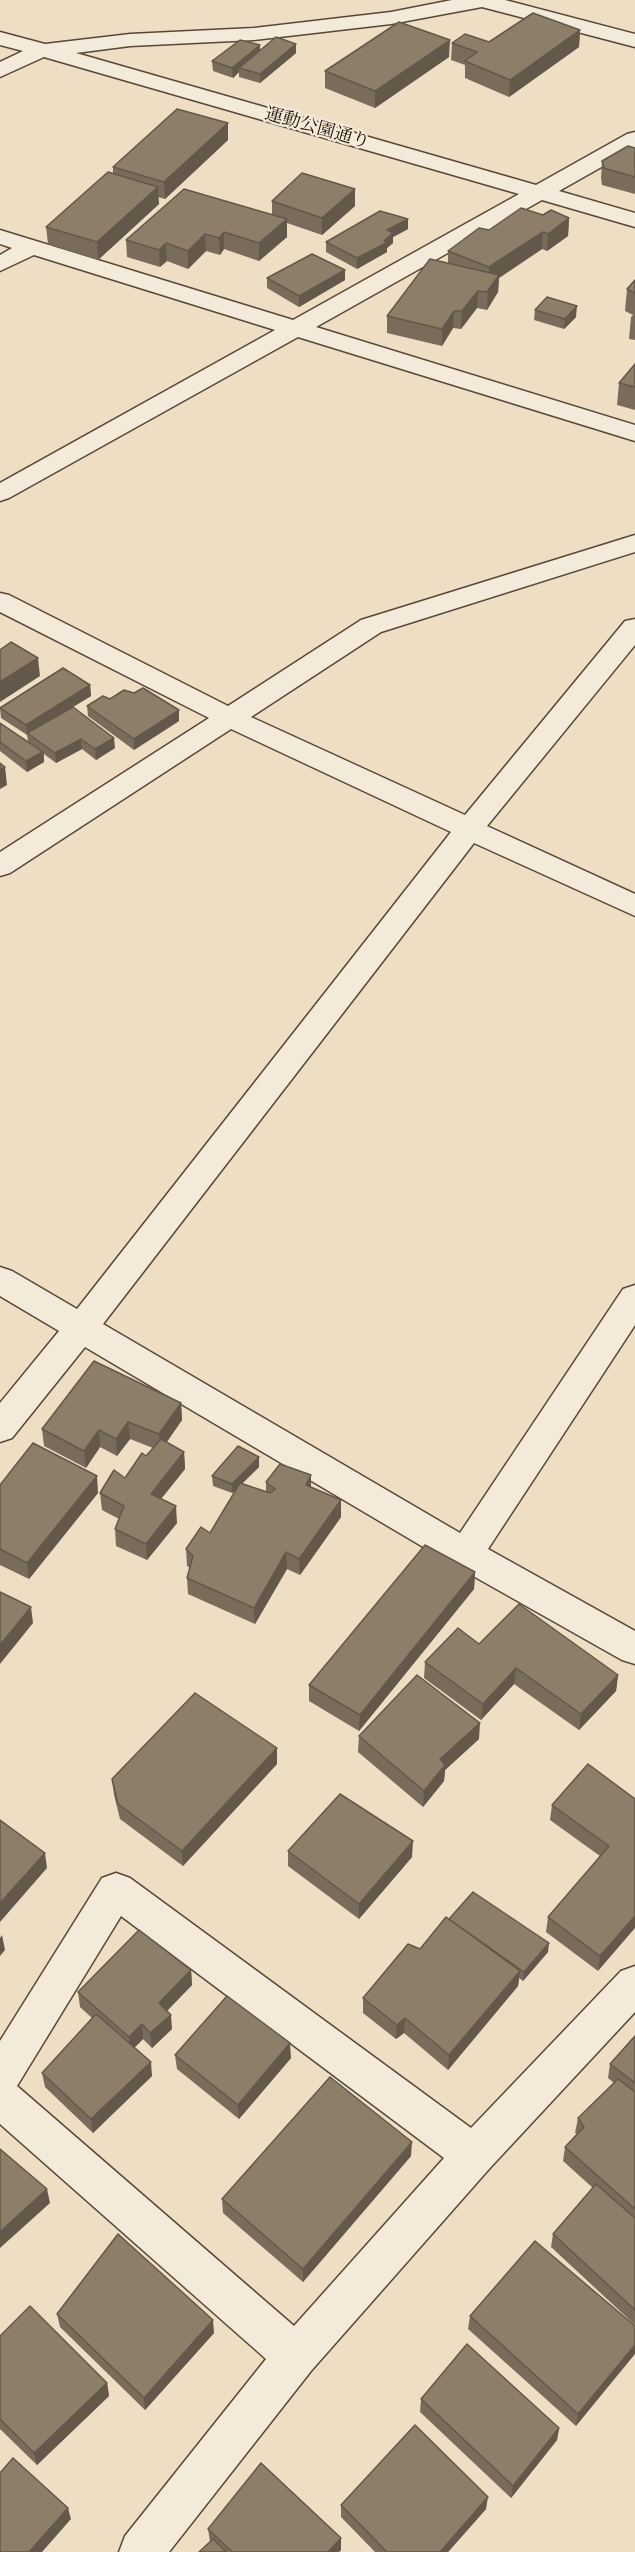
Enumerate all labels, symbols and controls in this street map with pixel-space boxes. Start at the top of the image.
street label: 運動公園通り [262,104,372,154]

